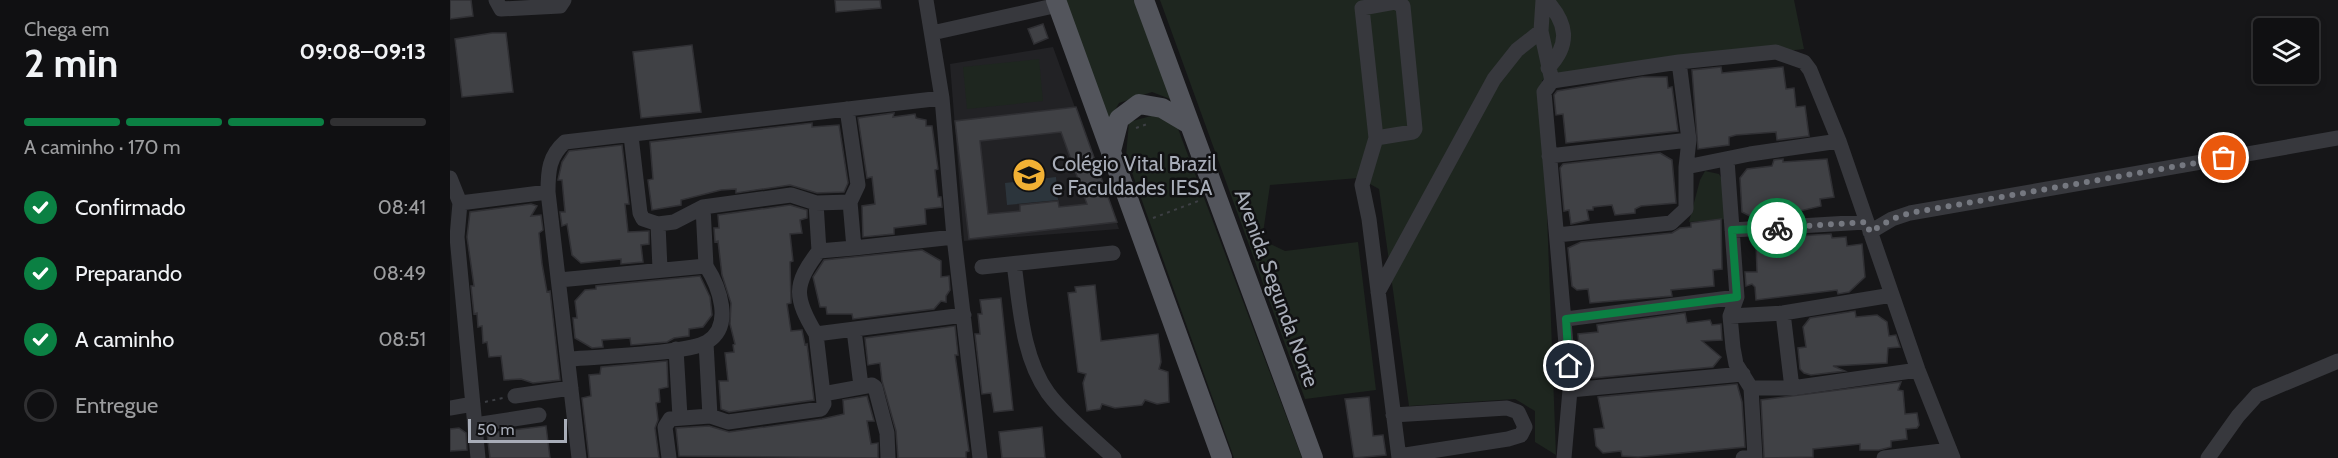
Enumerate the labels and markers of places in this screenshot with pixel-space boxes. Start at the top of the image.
pin [2198,132,2249,183]
place label: Colégio Vital Brazil e Faculdades IESA [1052,151,1217,200]
school or university icon: Colégio Vital Brazil e Faculdades IESA [1011,157,1047,193]
pin [1543,340,1594,391]

